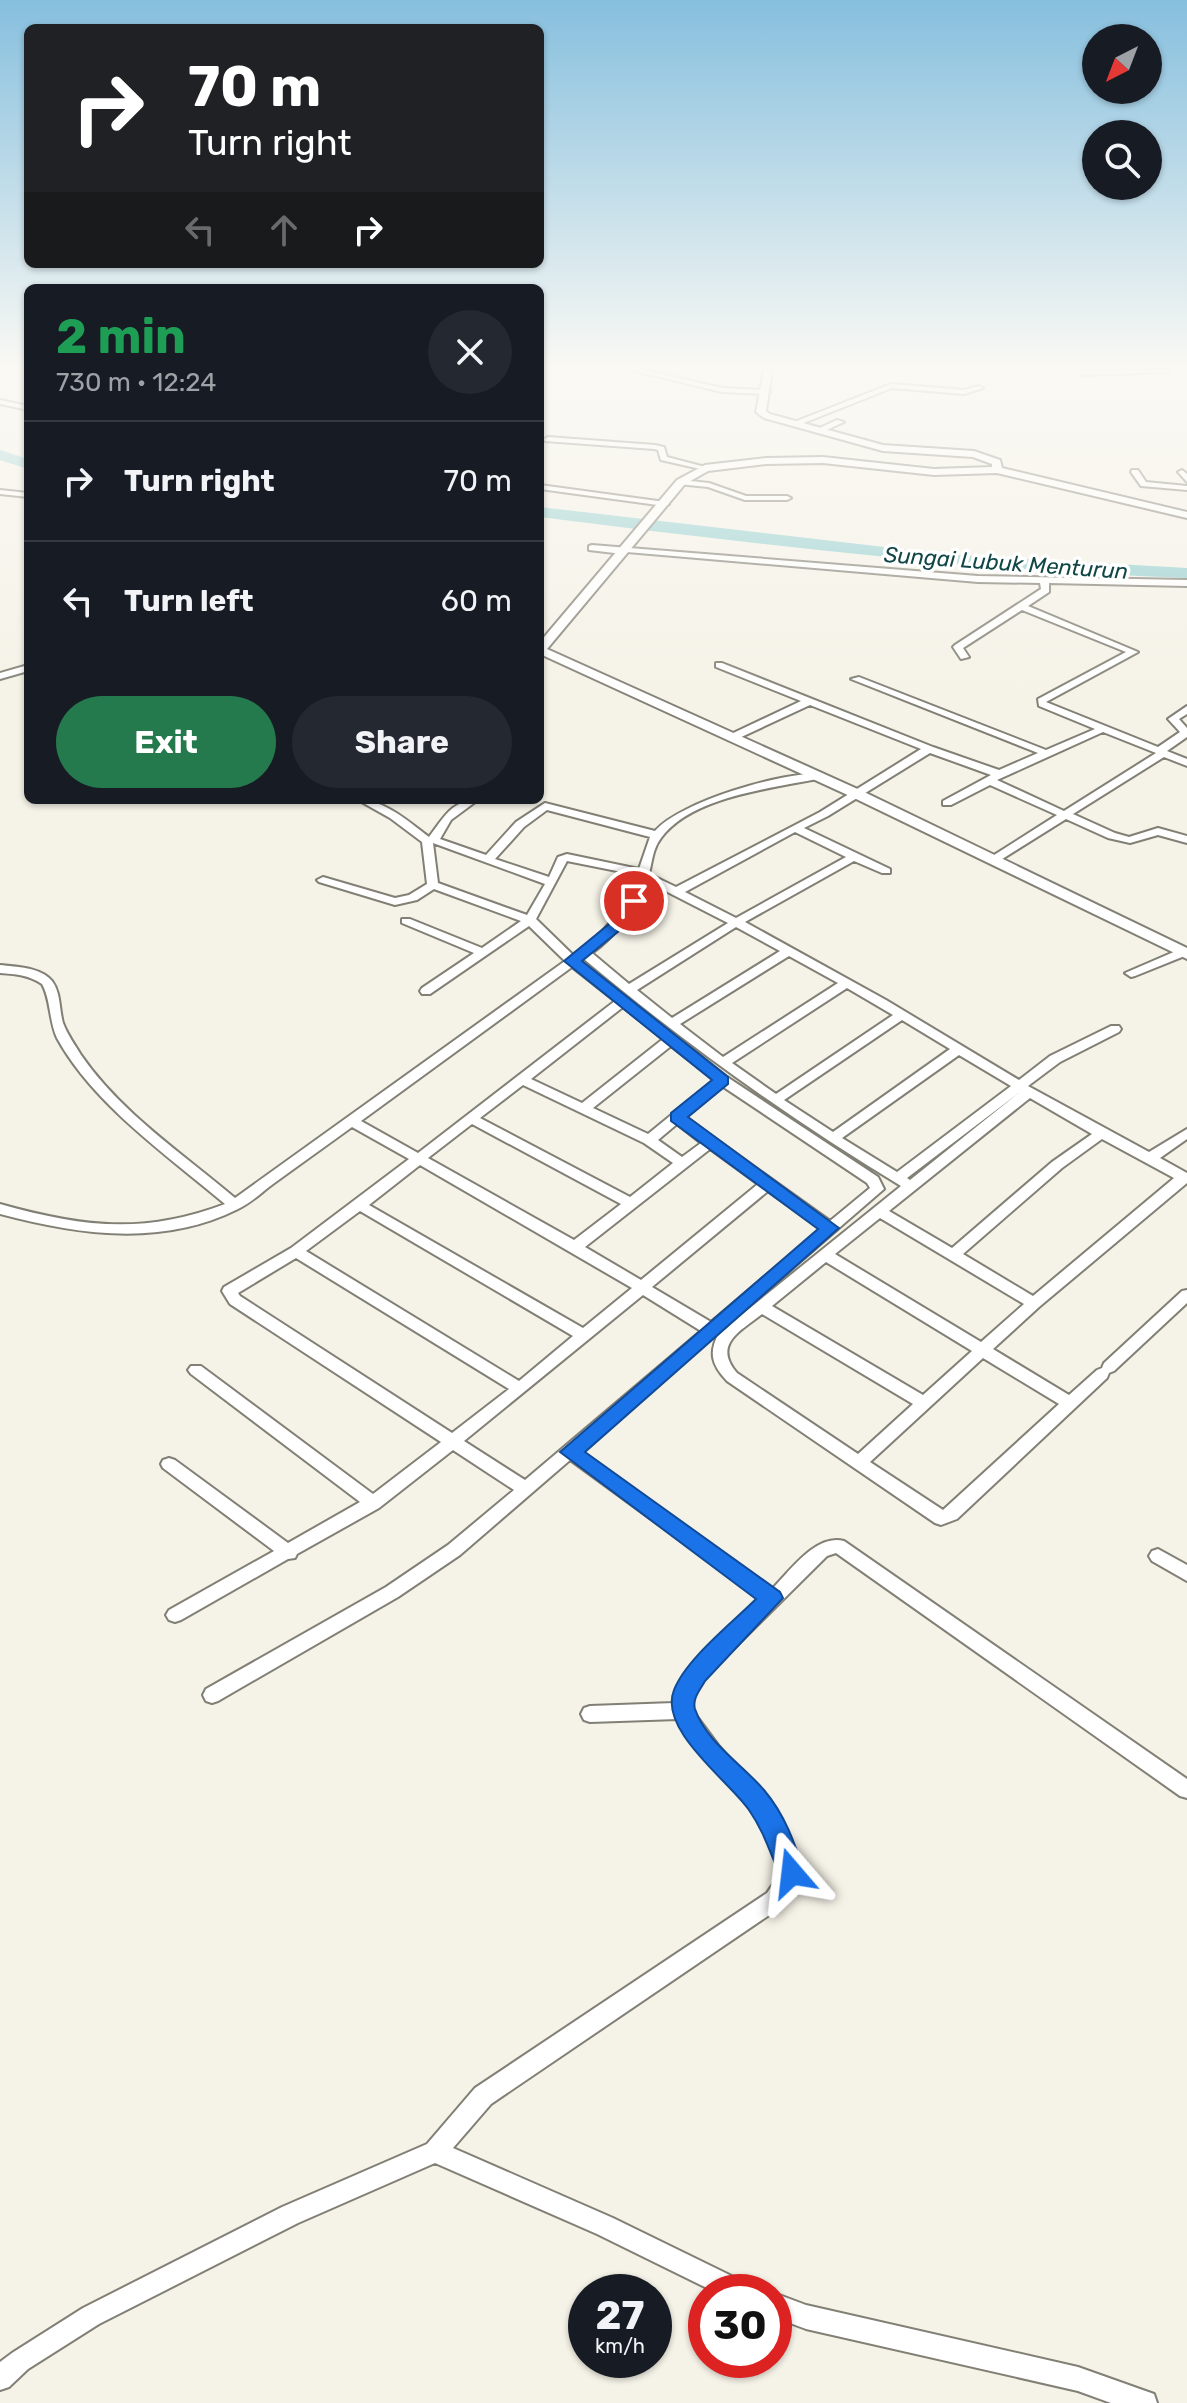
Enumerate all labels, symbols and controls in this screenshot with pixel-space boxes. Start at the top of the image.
north arrow [1082,24,1162,104]
map controls [1082,24,1162,200]
text: 70 m [188,54,321,120]
icon: right [56,56,160,160]
button: search [1082,120,1162,200]
text: Turn right [188,121,352,164]
icon: left [178,208,222,252]
icon: ahead [262,208,306,252]
icon: right [346,208,390,252]
text: 2 min [56,308,186,365]
button: close [428,310,512,394]
text: 730 m · 12:24 [56,367,216,398]
icon: right [56,459,100,503]
text: Turn right [124,463,275,499]
text: 70 m [444,463,512,499]
water label: Sungai Lubuk Menturun [883,541,1129,585]
icon: left [56,579,100,623]
text: Turn left [124,583,254,619]
text: 60 m [441,583,512,619]
button: Exit [56,696,276,788]
button: Share [292,696,512,788]
pin [600,867,668,935]
icon: arrive [612,879,656,923]
position arrow [750,1831,834,1915]
speed limit sign: 30 [688,2274,792,2378]
text: 27 [596,2292,644,2339]
text: km/h [595,2334,645,2358]

